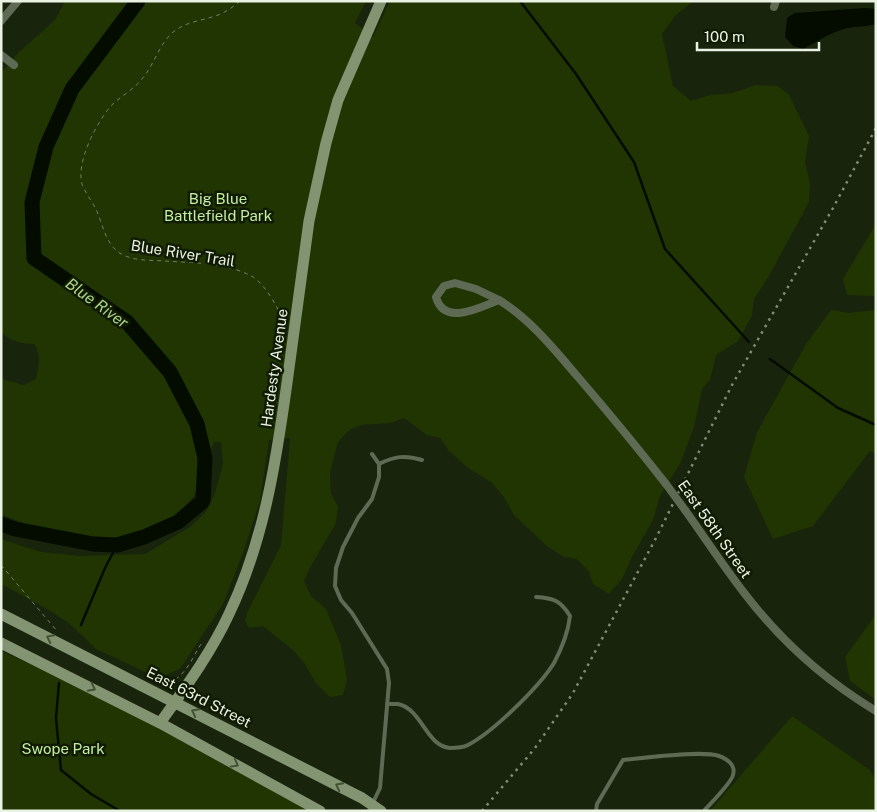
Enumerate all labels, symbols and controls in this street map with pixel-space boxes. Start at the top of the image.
scale bar [697,20,820,52]
text: 100 m [704,28,745,45]
park label: Big Blue Battlefield Park [164,190,272,224]
street label: Blue River Trail [130,236,236,270]
water label: Blue River [62,274,133,333]
street label: Hardesty Avenue [257,308,291,428]
street label: East 58th Street [675,477,755,581]
one-way arrow [46,634,55,644]
street label: East 63rd Street [144,663,254,731]
one-way arrow [86,682,95,692]
one-way arrow [191,708,200,718]
park label: Swope Park [21,740,105,757]
one-way arrow [230,758,239,768]
one-way arrow [335,782,344,792]

